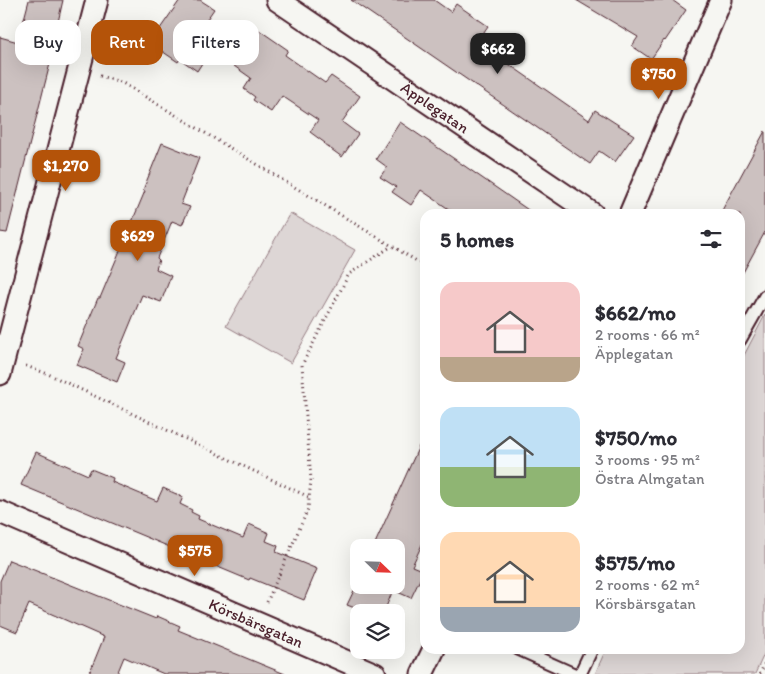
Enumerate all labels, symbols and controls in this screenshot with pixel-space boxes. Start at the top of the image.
chip: Buy [15,20,81,65]
chip: Rent [91,20,163,65]
chip: Filters [173,20,259,65]
pin: $662 [468,32,528,75]
text: $662 [481,39,515,58]
pin: $750 [629,58,689,100]
text: $750 [642,64,676,83]
street label: Äpplegatan [397,77,473,137]
pin: $1,270 [25,150,107,192]
text: $1,270 [43,156,89,175]
pin: $629 [108,220,168,262]
icon: filters [697,225,725,253]
text: $629 [121,226,155,245]
text: 5 homes [440,227,514,252]
text: $662/mo [595,300,676,325]
icon: home [480,302,540,362]
text: 2 rooms · 66 m² [595,325,700,344]
text: Äpplegatan [595,344,673,363]
text: $750/mo [595,425,677,450]
icon: home [480,427,540,487]
text: 3 rooms · 95 m² [595,450,700,469]
text: Östra Almgatan [595,469,705,488]
pin: $575 [165,534,225,577]
north arrow [350,539,405,594]
map controls [350,539,405,659]
text: $575 [179,541,211,560]
text: $575/mo [595,550,675,575]
icon: home [480,552,540,612]
text: 2 rooms · 62 m² [595,575,700,594]
street label: Körsbärsgatan [206,594,307,652]
text: Körsbärsgatan [595,594,696,613]
button: layers [350,604,405,659]

